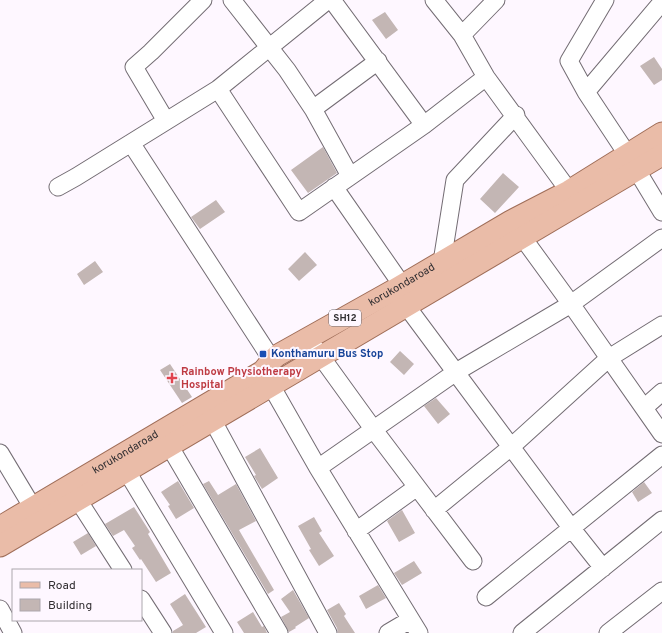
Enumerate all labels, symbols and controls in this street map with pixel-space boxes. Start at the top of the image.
street label: korukondaroad [366,260,438,310]
road number: SH12 [329,310,361,326]
place label: Konthamuru Bus Stop [271,347,383,361]
marker: Konthamuru Bus Stop [258,349,268,359]
place label: Rainbow Physiotherapy Hospital [181,365,302,392]
marker: Rainbow Physiotherapy Hospital [166,372,178,384]
street label: korukondaroad [90,427,161,478]
legend [12,569,142,621]
text: Road [48,578,76,594]
text: Building [48,598,92,614]

